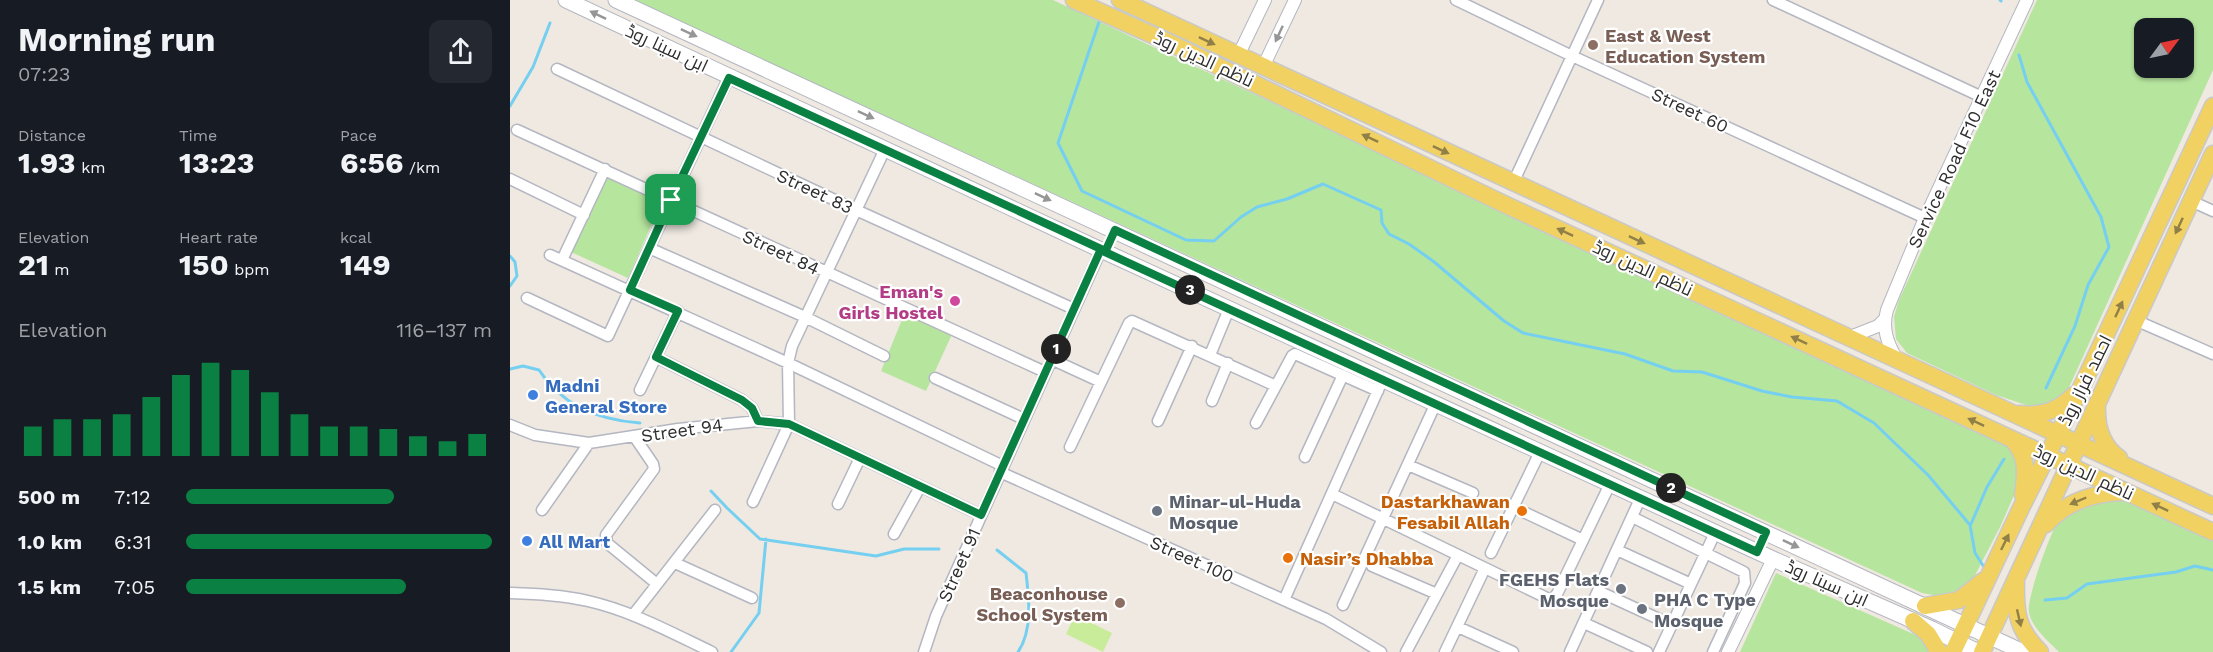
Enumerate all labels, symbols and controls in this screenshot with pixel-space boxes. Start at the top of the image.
one-way arrow [589,11,606,20]
north arrow [2134,18,2194,78]
map controls [2134,18,2194,78]
text: Morning run [18,20,215,59]
button: share [429,20,492,83]
street label: ابن سینا روڈ [622,20,712,77]
one-way arrow [1274,25,1283,42]
place label: East & West Education System [1605,25,1765,67]
street label: ناظم الدین روڈ [1150,27,1257,93]
one-way arrow [680,29,697,38]
one-way arrow [1198,37,1215,46]
marker: East & West Education System [1586,38,1600,52]
text: 07:23 [18,62,71,86]
street label: Service Road F10 East [1903,66,2005,251]
street label: Street 60 [1648,83,1732,137]
one-way arrow [857,110,875,120]
text: Distance [18,126,86,145]
text: Time [179,126,217,145]
text: Pace [340,126,377,145]
one-way arrow [1361,134,1379,144]
text: 1.93 [18,145,76,180]
text: 13:23 [179,145,254,180]
text: 6:56 [340,145,404,180]
one-way arrow [1433,145,1450,154]
text: km [76,158,105,177]
text: /km [404,158,440,177]
street label: Street 83 [774,164,856,218]
pin [645,174,696,225]
icon: arrive [654,183,687,216]
one-way arrow [1034,192,1051,201]
one-way arrow [2175,217,2184,234]
street label: Street 84 [739,225,823,279]
one-way arrow [1556,227,1573,236]
text: Elevation [18,228,89,247]
text: Heart rate [179,228,258,247]
text: kcal [340,228,372,247]
one-way arrow [1629,235,1647,245]
street label: ناظم الدین روڈ [1589,236,1696,302]
text: 21 [18,247,49,282]
text: 150 [179,247,229,282]
text: 149 [340,247,391,282]
text: m [49,260,70,279]
text: bpm [229,260,270,279]
pin: 3 [1175,275,1205,305]
text: 3 [1185,280,1195,299]
place label: Eman's Girls Hostel [839,281,943,323]
marker: Eman's Girls Hostel [948,294,962,308]
one-way arrow [2114,300,2123,317]
text: Elevation [18,318,107,342]
text: 116–137 m [397,318,492,342]
street label: احمد فراز روڈ [2054,331,2117,429]
pin: 1 [1041,334,1071,364]
one-way arrow [1790,335,1807,344]
text: 1 [1053,339,1059,358]
place label: Madni General Store [545,375,667,417]
marker: Madni General Store [526,388,540,402]
street label: Street 94 [640,414,724,446]
one-way arrow [1967,417,1984,426]
street label: ناظم الدین روڈ [2030,440,2137,506]
pin: 2 [1656,473,1686,503]
text: 2 [1666,478,1676,497]
text: 500 m [18,485,80,509]
text: 7:12 [114,485,151,509]
place label: Minar-ul-Huda Mosque [1169,491,1301,533]
place label: Dastarkhawan Fesabil Allah [1381,491,1510,533]
one-way arrow [2069,497,2087,506]
one-way arrow [2151,503,2168,512]
marker: Minar-ul-Huda Mosque [1150,504,1164,518]
marker: Dastarkhawan Fesabil Allah [1515,504,1529,518]
street label: Street 91 [933,525,985,605]
text: 1.0 km [18,530,82,554]
text: 6:31 [114,530,152,554]
place label: All Mart [539,531,610,552]
street label: Street 100 [1147,531,1237,587]
one-way arrow [2000,533,2010,550]
marker: All Mart [520,534,534,548]
one-way arrow [1783,539,1800,548]
place label: Nasir’s Dhabba [1300,548,1434,569]
marker: Nasir’s Dhabba [1281,551,1295,565]
street label: ابن سینا روڈ [1782,555,1872,612]
place label: FGEHS Flats Mosque [1499,569,1609,611]
text: 1.5 km [18,575,81,599]
text: 7:05 [114,575,155,599]
marker: FGEHS Flats Mosque [1614,582,1628,596]
place label: Beaconhouse School System [976,583,1108,625]
place label: PHA C Type Mosque [1654,589,1756,631]
marker: Beaconhouse School System [1113,596,1127,610]
marker: PHA C Type Mosque [1635,602,1649,616]
one-way arrow [2014,608,2024,627]

